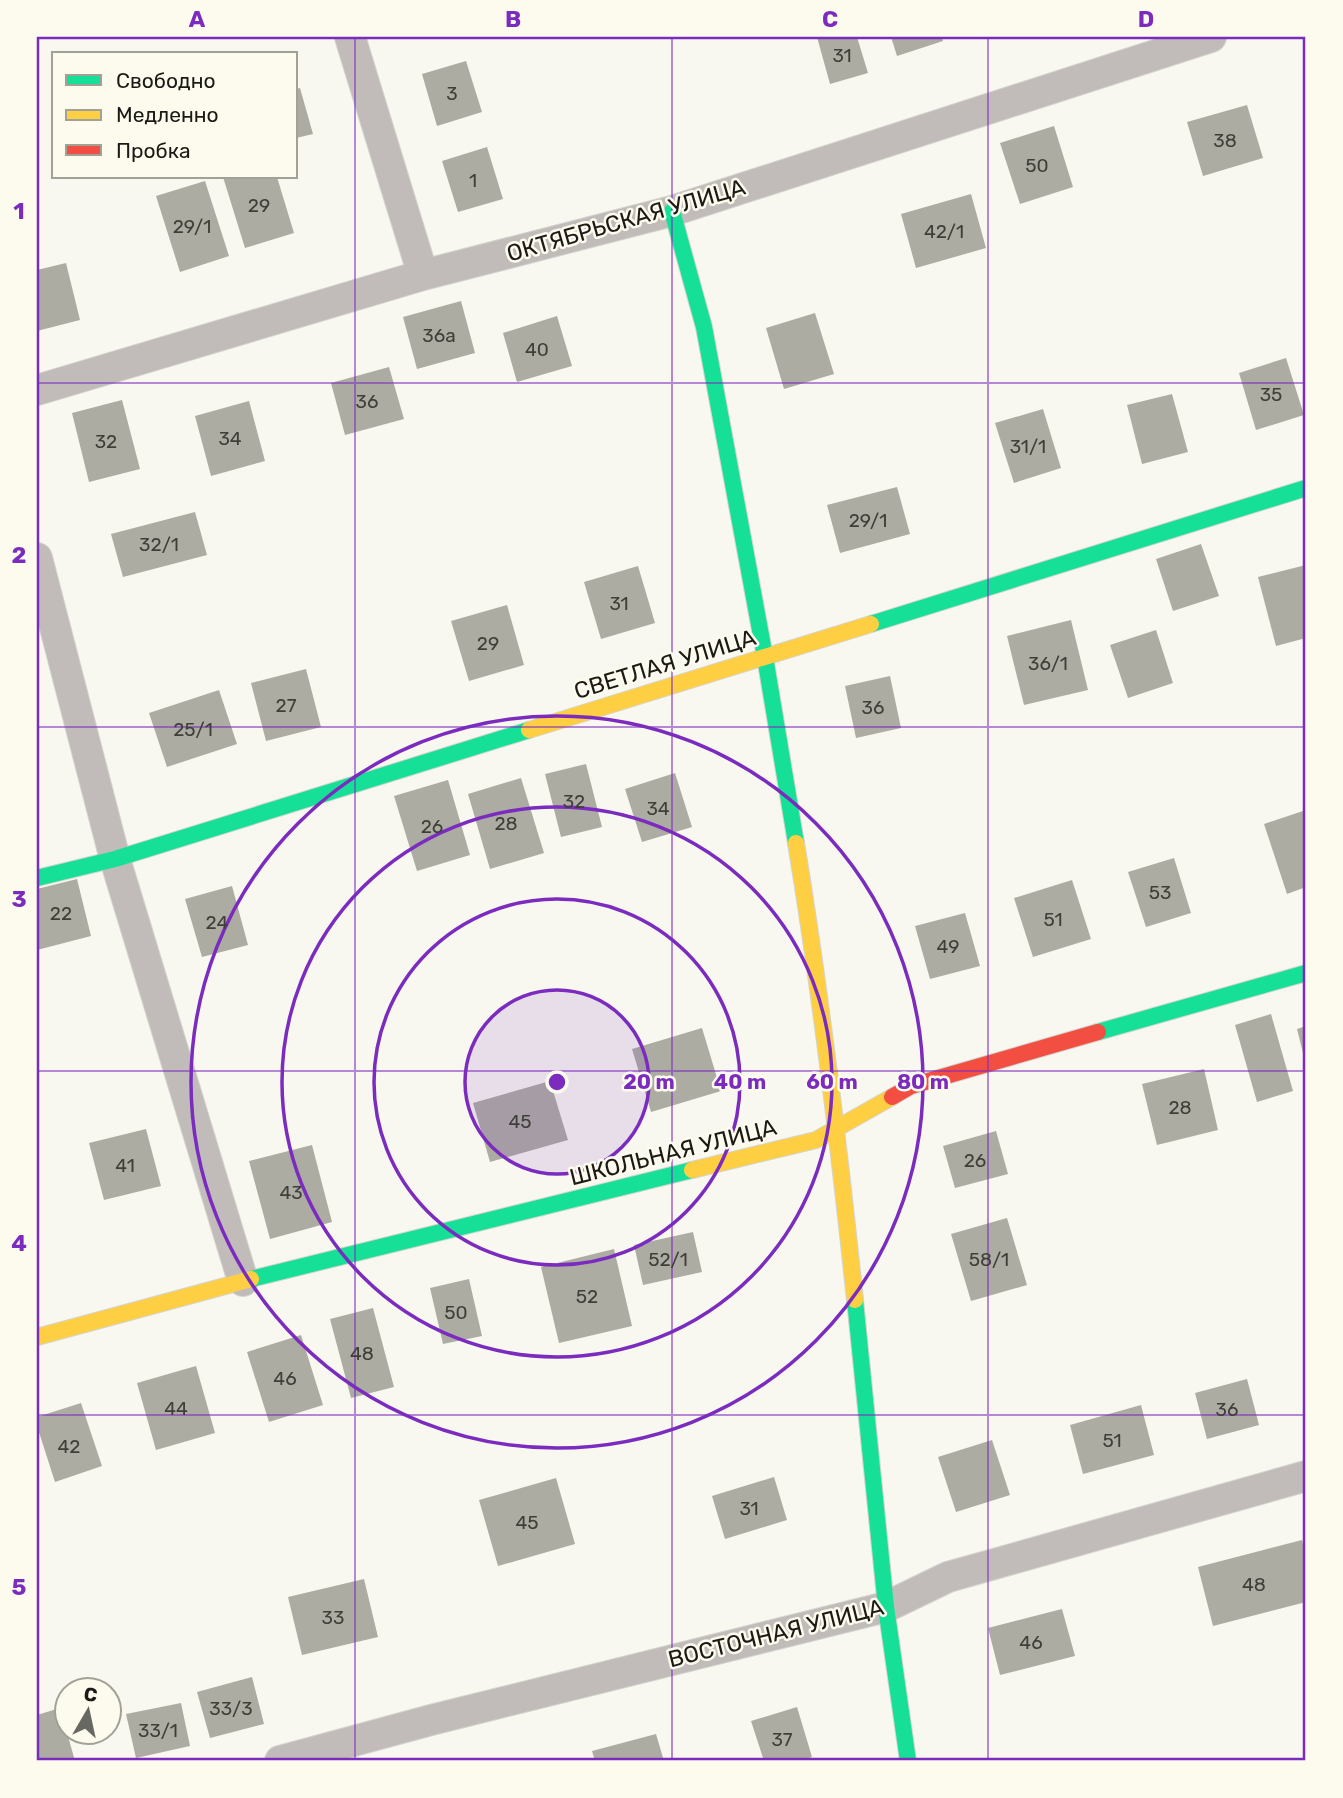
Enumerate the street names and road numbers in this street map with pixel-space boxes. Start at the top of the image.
street label: ОКТЯБРЬСКАЯ УЛИЦА [504,173,748,267]
street label: СВЕТЛАЯ УЛИЦА [571,623,759,705]
street label: ШКОЛЬНАЯ УЛИЦА [567,1113,779,1191]
street label: ВОСТОЧНАЯ УЛИЦА [665,1593,887,1673]

